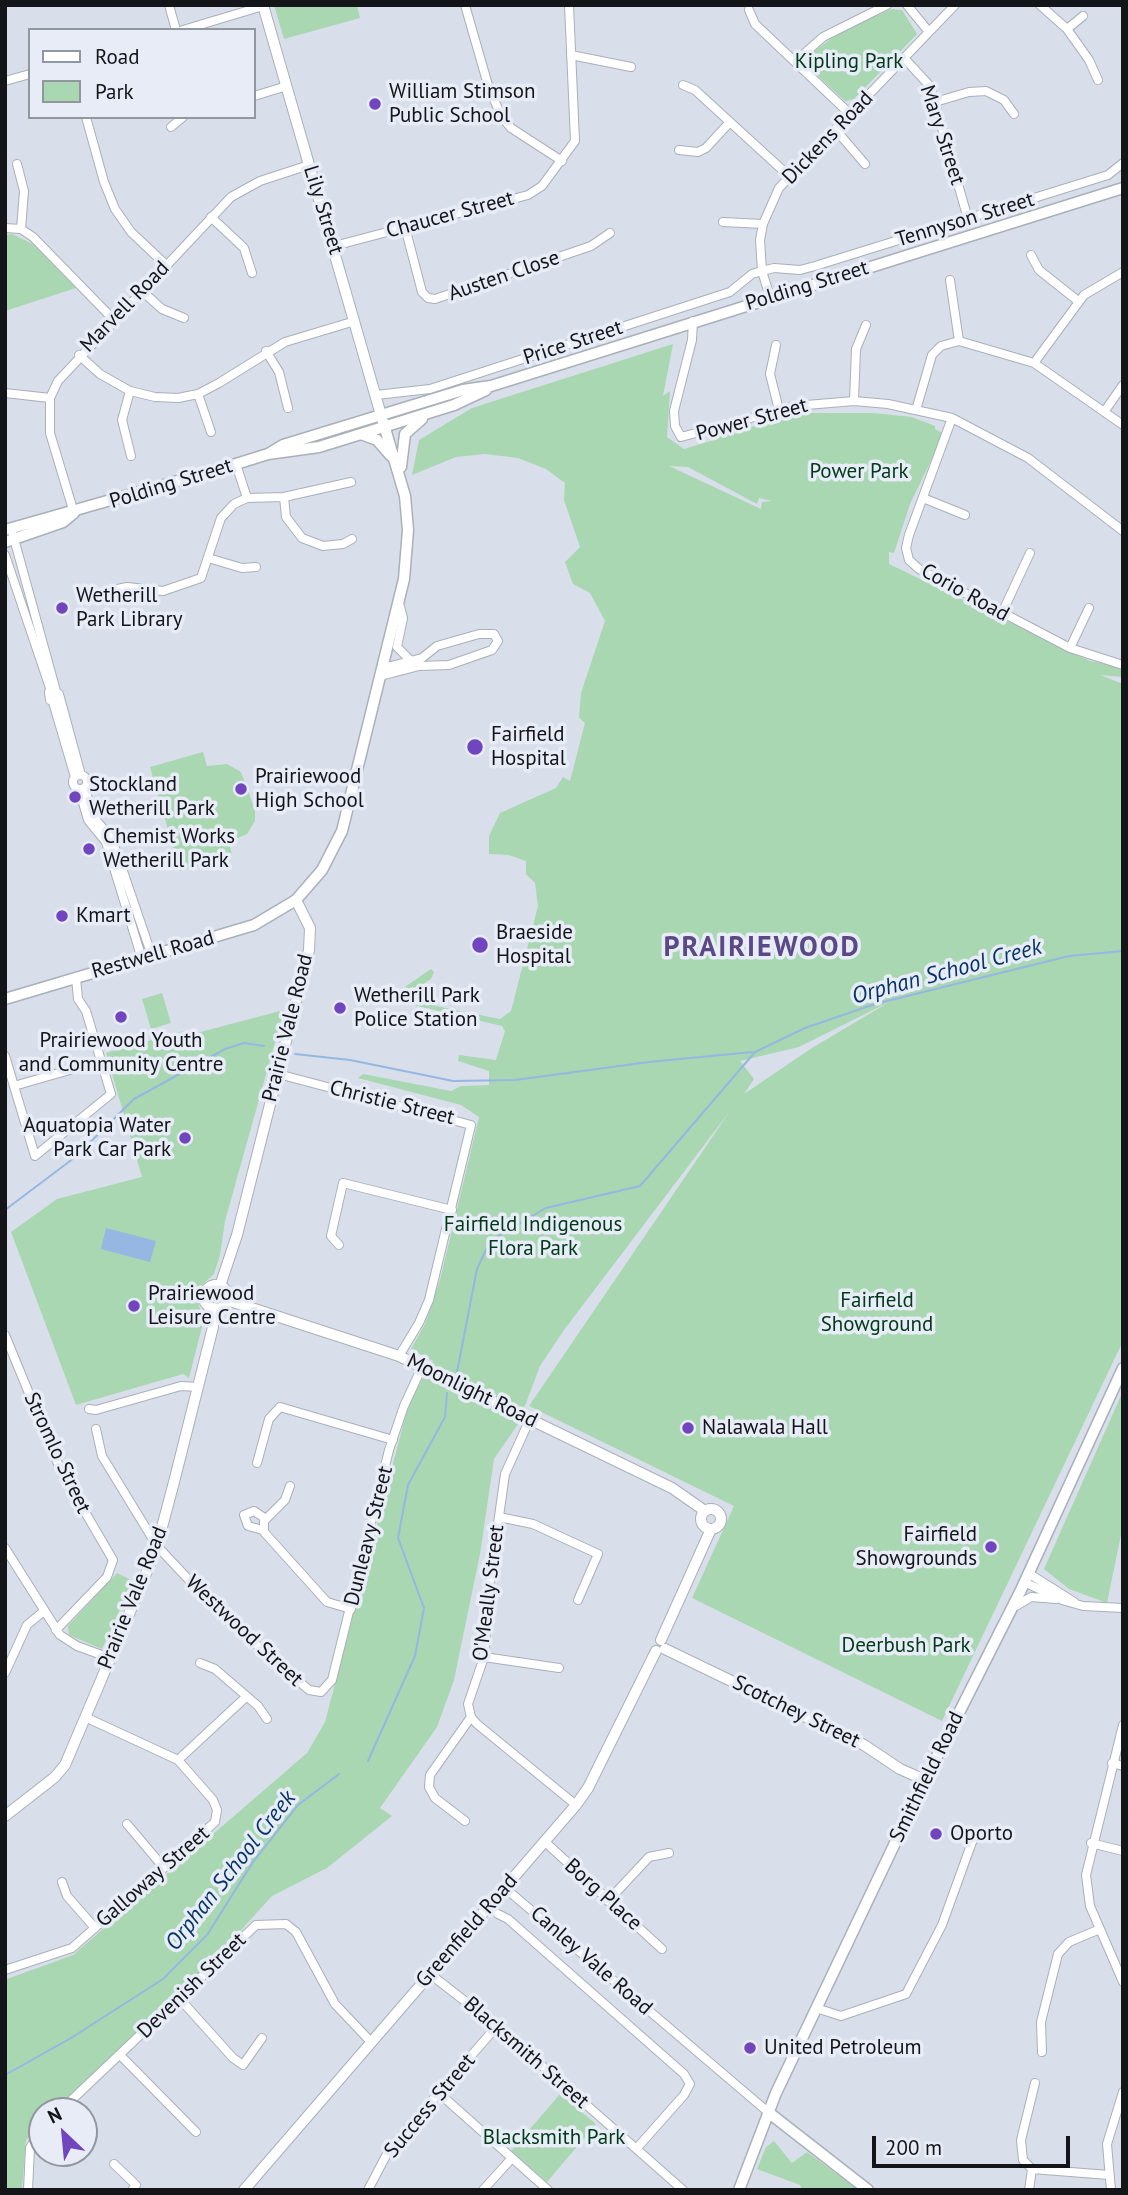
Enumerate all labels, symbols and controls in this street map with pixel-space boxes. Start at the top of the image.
legend [28,28,256,119]
text: Road [95,43,139,70]
park label: Kipling Park [795,49,903,75]
text: Park [95,78,134,105]
place label: William Stimson Public School [389,79,536,129]
street label: Mary Street [914,82,970,188]
street label: Dickens Road [777,86,879,190]
marker: William Stimson Public School [367,96,383,112]
street label: Lily Street [298,162,348,258]
street label: Chaucer Street [383,186,517,244]
street label: Tennyson Street [893,187,1037,253]
street label: Austen Close [445,245,563,307]
street label: Polding Street [742,255,872,317]
street label: Marvell Road [75,256,175,358]
street label: Price Street [520,315,626,371]
street label: Power Street [694,393,810,447]
street label: Polding Street [106,453,236,515]
park label: Power Park [809,459,909,485]
street label: Corio Road [917,559,1013,627]
place label: Wetherill Park Library [76,583,183,633]
marker: Wetherill Park Library [54,600,70,616]
place label: Fairfield Hospital [491,722,566,772]
marker: Fairfield Hospital [465,737,485,757]
place label: Prairiewood High School [255,764,364,814]
place label: Stockland Wetherill Park [89,772,215,822]
marker: Prairiewood High School [233,781,249,797]
marker: Stockland Wetherill Park [67,789,83,805]
place label: Chemist Works Wetherill Park [103,824,235,874]
marker: Chemist Works Wetherill Park [81,841,97,857]
place label: Kmart [76,903,131,929]
marker: Kmart [54,908,70,924]
place label: Braeside Hospital [496,920,573,970]
street label: Restwell Road [89,925,217,985]
district label: PRAIRIEWOOD [665,931,859,965]
water label: Orphan School Creek [849,933,1045,1011]
marker: Braeside Hospital [470,935,490,955]
street label: Prairie Vale Road [257,952,319,1104]
place label: Wetherill Park Police Station [354,983,480,1033]
marker: Wetherill Park Police Station [332,1000,348,1016]
marker: Prairiewood Youth and Community Centre [113,1009,129,1025]
place label: Prairiewood Youth and Community Centre [19,1028,223,1078]
street label: Christie Street [327,1075,457,1131]
place label: Aquatopia Water Park Car Park [23,1113,171,1163]
marker: Aquatopia Water Park Car Park [177,1130,193,1146]
park label: Fairfield Indigenous Flora Park [444,1212,622,1262]
place label: Prairiewood Leisure Centre [148,1281,276,1331]
park label: Fairfield Showground [821,1288,933,1338]
marker: Prairiewood Leisure Centre [126,1298,142,1314]
street label: Moonlight Road [403,1348,541,1434]
street label: Stromlo Street [18,1389,96,1517]
place label: Nalawala Hall [702,1415,828,1441]
marker: Nalawala Hall [680,1420,696,1436]
street label: Dunleavy Street [339,1464,399,1608]
place label: Fairfield Showgrounds [856,1522,977,1572]
street label: Prairie Vale Road [93,1523,173,1673]
street label: O'Meally Street [468,1523,510,1663]
marker: Fairfield Showgrounds [983,1539,999,1555]
street label: Westwood Street [180,1570,308,1692]
park label: Deerbush Park [841,1633,971,1659]
street label: Scotchey Street [728,1670,864,1754]
street label: Smithfield Road [885,1708,969,1846]
water label: Orphan School Creek [160,1786,302,1956]
street label: Galloway Street [91,1821,215,1933]
place label: Oporto [950,1821,1013,1847]
marker: Oporto [928,1826,944,1842]
street label: Borg Place [559,1854,647,1936]
street label: Greenfield Road [411,1869,523,1993]
street label: Canley Vale Road [525,1901,657,2021]
street label: Devenish Street [132,1928,252,2044]
street label: Blacksmith Street [458,1992,594,2114]
place label: United Petroleum [764,2035,922,2061]
marker: United Petroleum [742,2040,758,2056]
street label: Success Street [379,2049,481,2163]
north arrow [28,2097,98,2167]
text: N [44,2101,66,2128]
scale bar [876,2122,1074,2166]
park label: Blacksmith Park [483,2125,625,2151]
text: 200 m [885,2134,942,2161]

